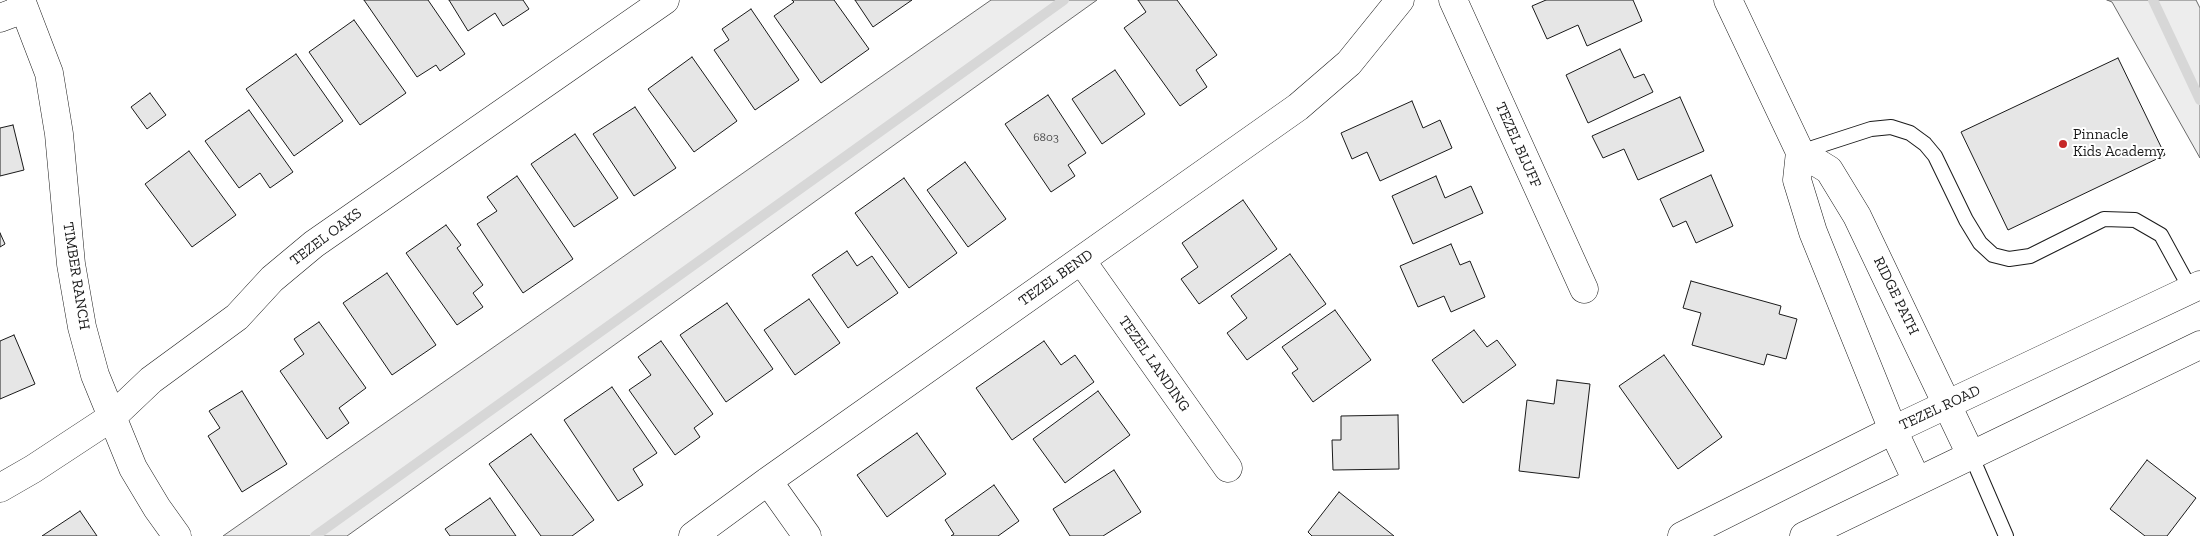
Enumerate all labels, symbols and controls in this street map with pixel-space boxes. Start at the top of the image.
street label: TEZEL BLUFF [1491,99,1545,191]
place label: Pinnacle Kids Academy [2073,126,2164,161]
house number: 6803 [1033,131,1059,145]
marker: Pinnacle Kids Academy [2057,138,2069,150]
street label: TEZEL OAKS [287,204,365,270]
street label: TIMBER RANCH [59,221,93,331]
street label: TEZEL BEND [1015,246,1097,310]
street label: RIDGE PATH [1869,254,1923,338]
street label: TEZEL LANDING [1114,313,1194,415]
street label: TEZEL ROAD [1897,381,1983,435]

